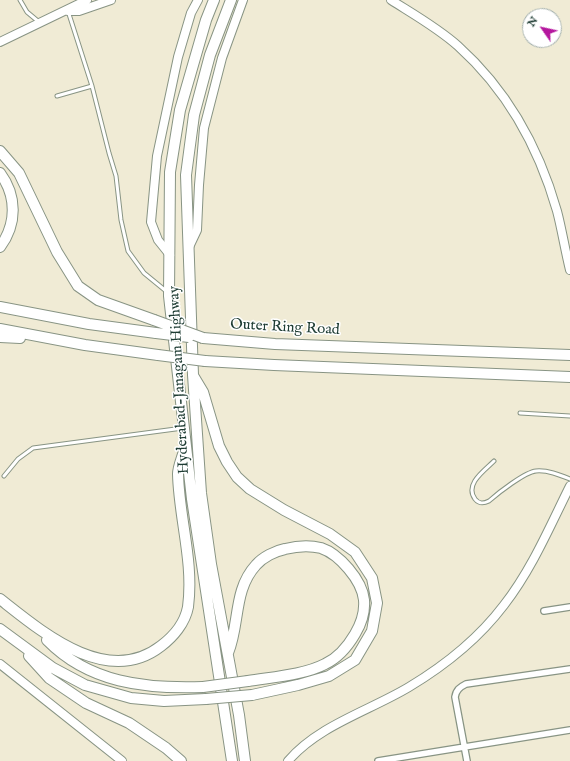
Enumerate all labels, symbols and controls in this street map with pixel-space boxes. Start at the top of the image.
north arrow [522,8,562,48]
text: N [524,14,541,30]
street label: Hyderabad-Janagam Highway [166,285,194,475]
street label: Outer Ring Road [230,316,340,340]

